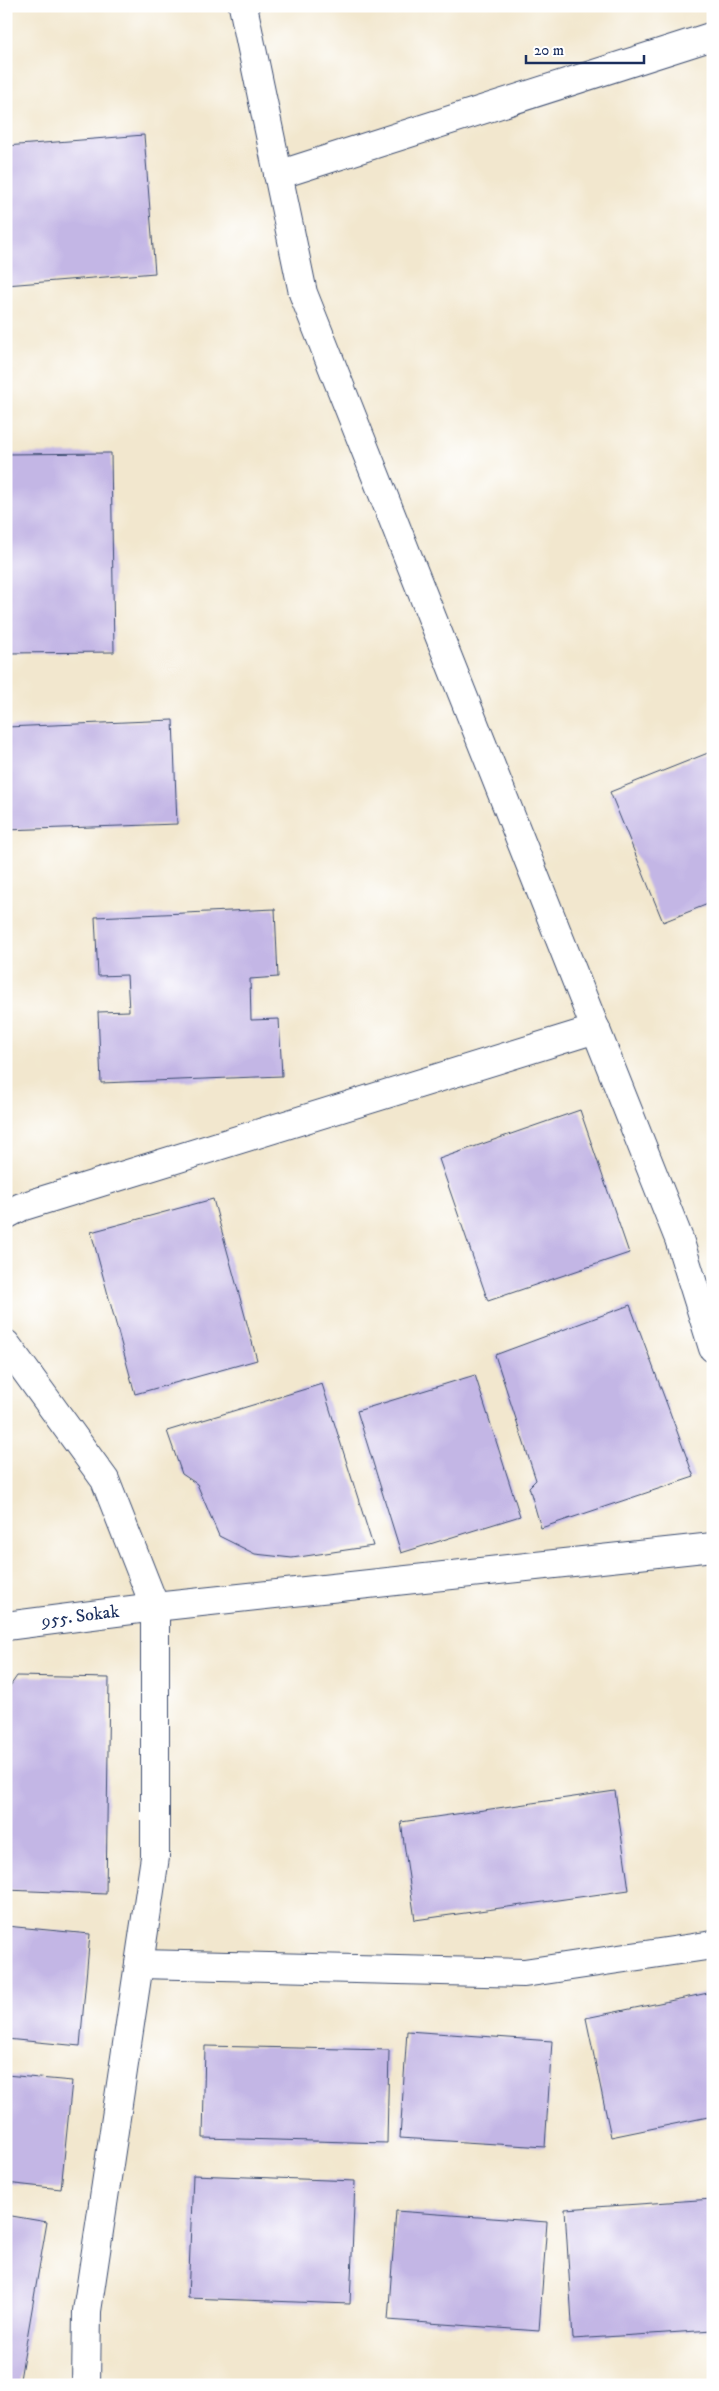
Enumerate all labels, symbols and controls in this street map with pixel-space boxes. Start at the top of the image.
scale bar [526,32,644,64]
text: 20 m [534,41,564,60]
street label: 955. Sokak [39,1601,121,1632]

